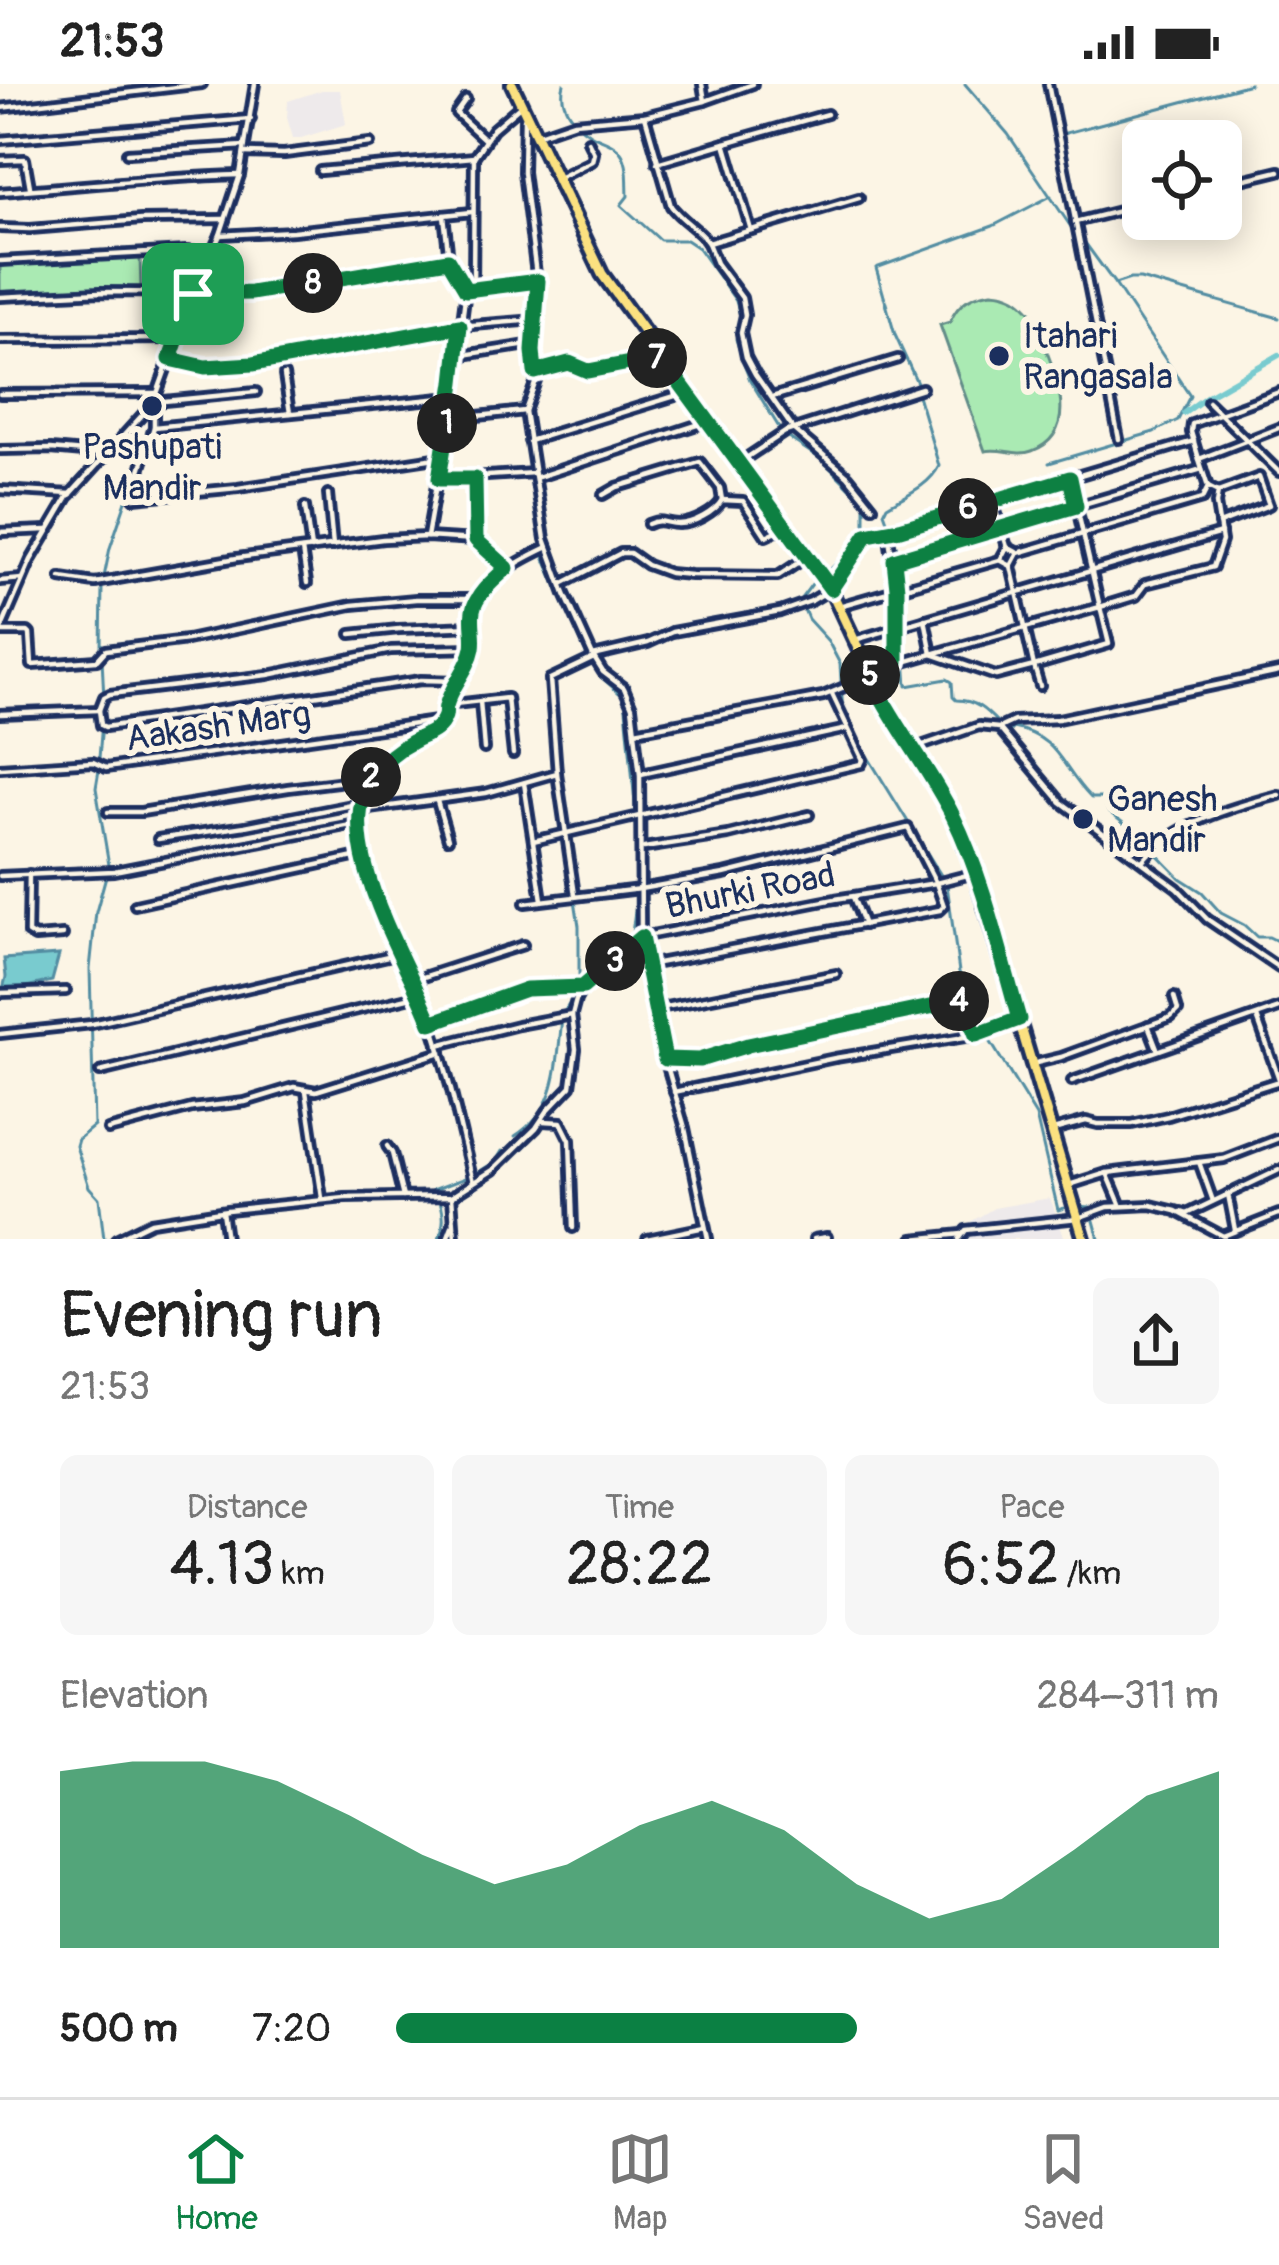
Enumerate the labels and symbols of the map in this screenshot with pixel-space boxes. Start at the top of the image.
pin [142,243,244,345]
pin: 8 [283,253,343,313]
place label: Itahari Rangasala [1023,314,1173,400]
pin: 7 [627,328,687,388]
marker: Itahari Rangasala [986,343,1012,369]
marker: Pashupati Mandir [139,393,165,419]
pin: 1 [417,393,477,453]
place label: Pashupati Mandir [82,425,222,511]
pin: 6 [938,478,998,538]
pin: 5 [840,645,900,705]
street label: Aakash Marg [123,691,314,762]
pin: 2 [341,747,401,807]
place label: Ganesh Mandir [1107,777,1218,863]
marker: Ganesh Mandir [1070,806,1096,832]
street label: Bhurki Road [662,852,839,929]
pin: 3 [585,931,645,991]
pin: 4 [929,971,989,1031]

